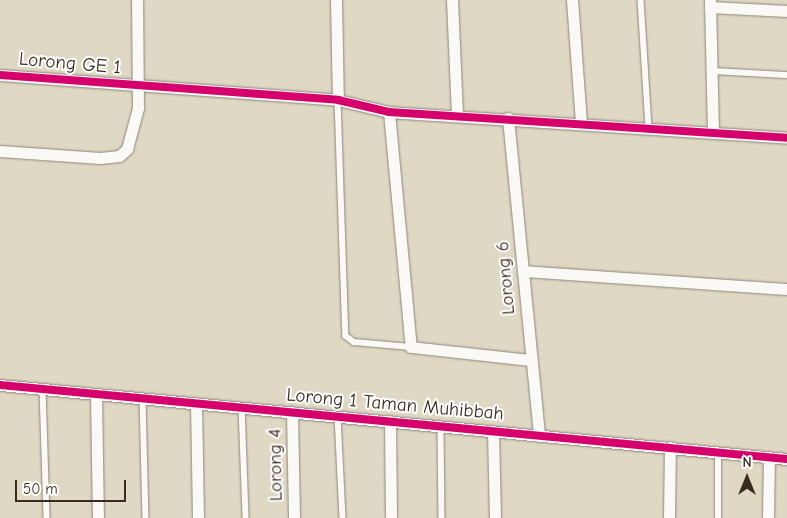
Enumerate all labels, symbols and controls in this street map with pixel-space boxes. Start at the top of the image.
street label: Lorong GE 1 [18,48,122,80]
street label: Lorong 6 [491,240,521,316]
street label: Lorong 1 Taman Muhibbah [285,384,505,426]
street label: Lorong 4 [264,428,288,502]
north arrow [722,453,772,503]
text: N [742,454,752,471]
scale bar [18,470,129,502]
text: 50 m [23,480,58,498]

